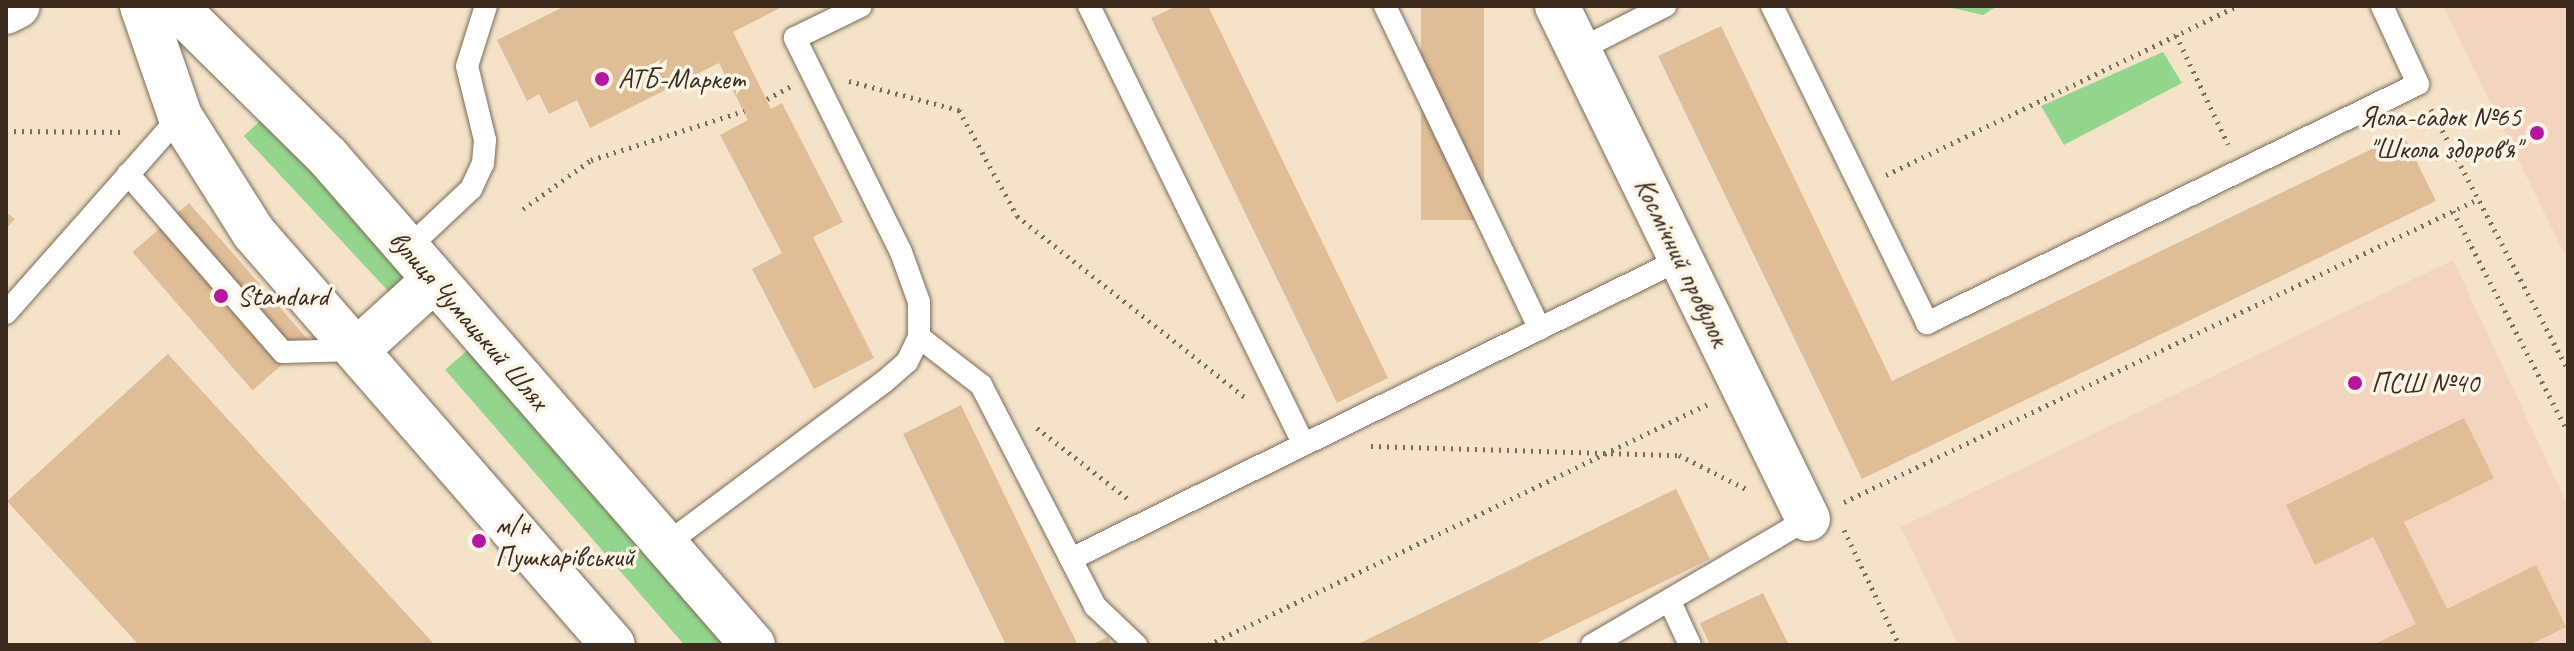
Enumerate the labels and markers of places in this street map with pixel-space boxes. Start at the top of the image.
place label: АТБ-Маркет [618,62,745,96]
marker: АТБ-Маркет [593,70,611,88]
place label: Ясла-садок №65 "Школа здоров'я" [2360,100,2521,166]
marker: Ясла-садок №65 "Школа здоров'я" [2528,124,2546,142]
place label: Standard [237,279,329,313]
marker: Standard [212,287,230,305]
place label: ПСШ №40 [2371,366,2479,400]
marker: ПСШ №40 [2346,374,2364,392]
place label: м/н Пушкарівський [495,508,634,574]
marker: м/н Пушкарівський [470,532,488,550]

